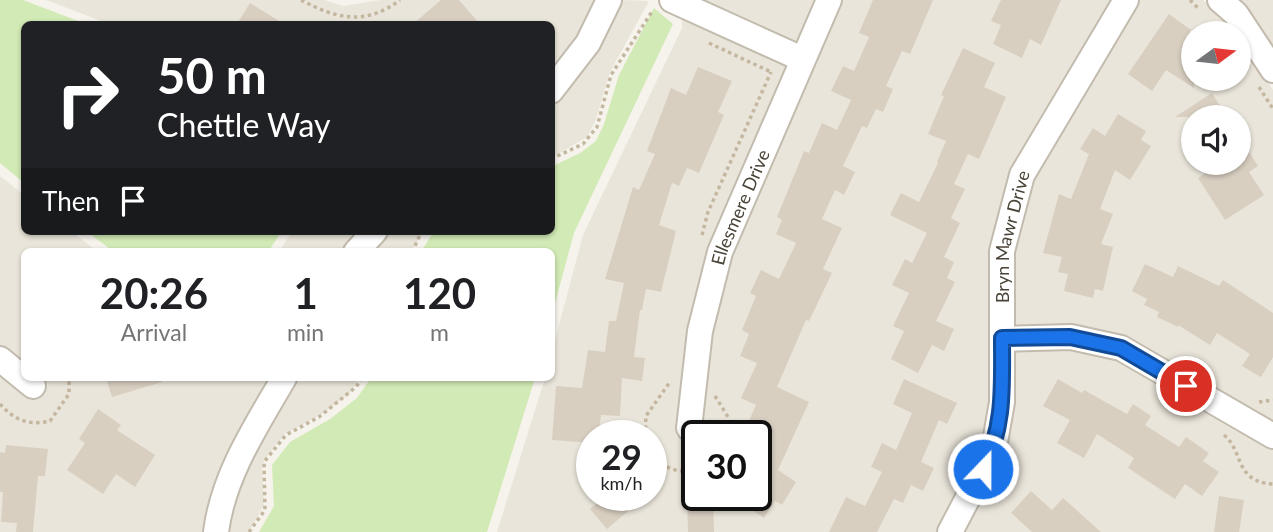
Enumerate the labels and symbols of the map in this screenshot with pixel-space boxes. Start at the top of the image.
north arrow [1181,21,1251,91]
street label: Ellesmere Drive [706,146,774,267]
street label: Bryn Mawr Drive [991,168,1034,303]
pin [1156,356,1216,416]
speed limit sign: 30 [681,420,772,511]
position arrow [946,432,1020,506]

